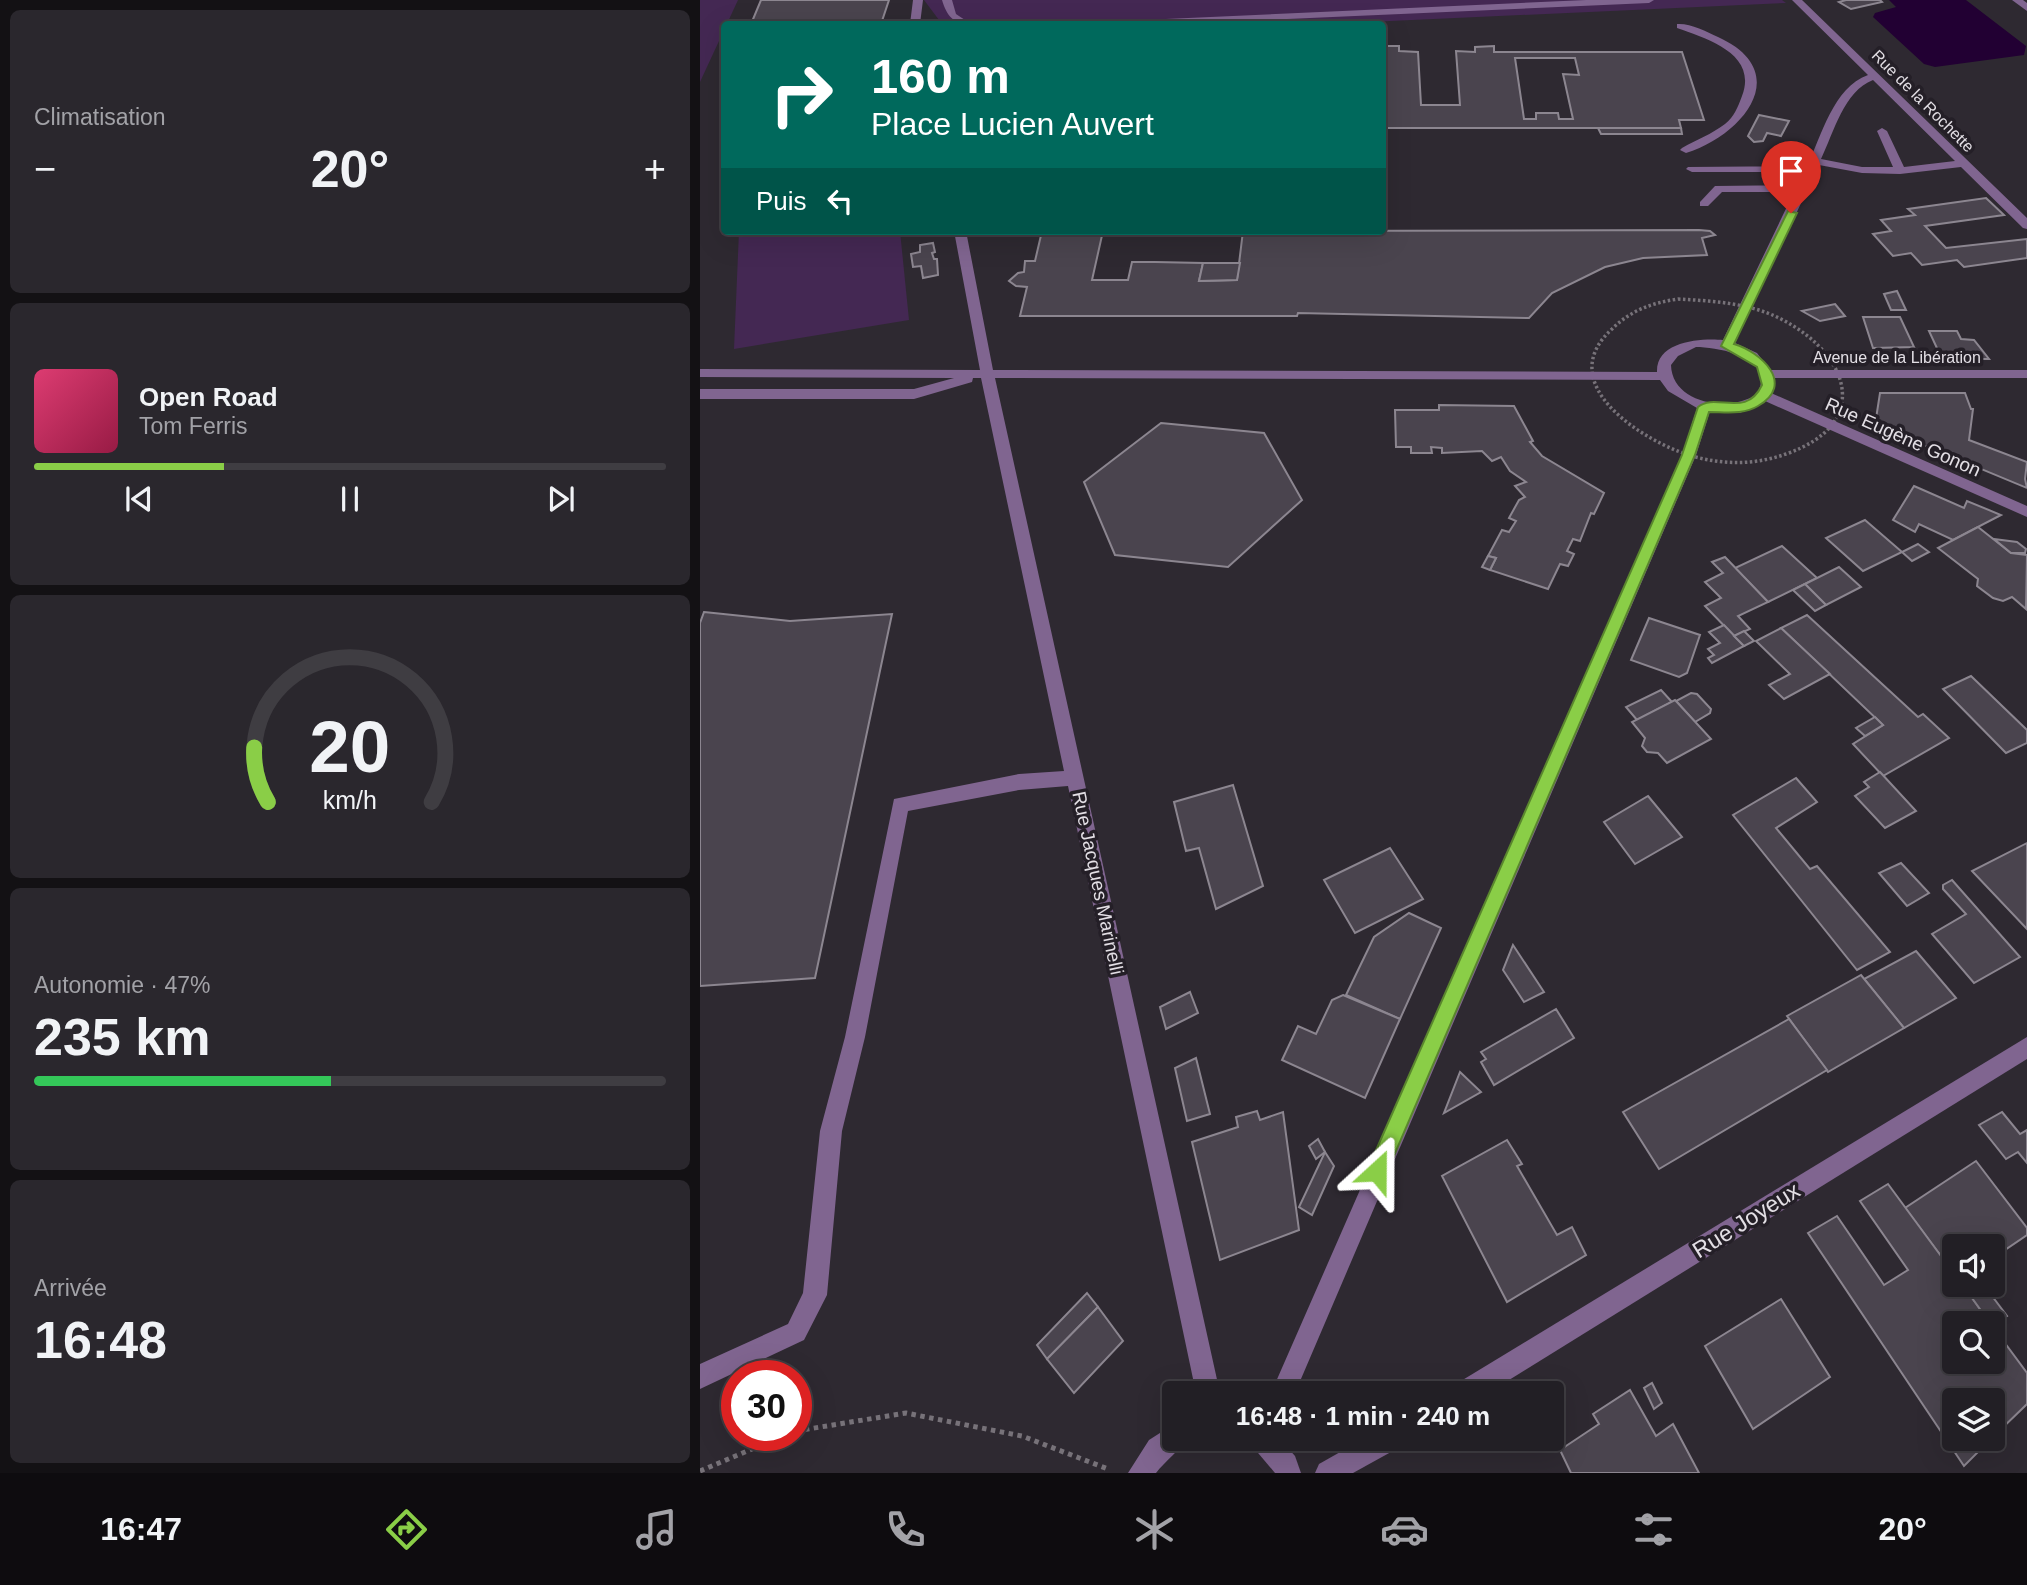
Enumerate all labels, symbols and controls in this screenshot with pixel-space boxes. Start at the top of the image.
street label: Rue de la Rochette [1869,47,1978,156]
icon: right [756,49,847,140]
text: 160 m [871,49,1010,103]
text: Climatisation [34,104,166,130]
text: Place Lucien Auvert [871,106,1154,142]
text: 20° [311,140,389,198]
pin [1761,141,1821,213]
text: − [34,148,56,190]
text: + [644,148,666,190]
icon: arrive [1772,152,1810,190]
icon: left [821,182,859,220]
text: Puis [756,186,807,216]
street label: Avenue de la Libération [1813,349,1981,366]
text: Open Road [139,382,278,412]
street label: Rue Eugène Gonon [1822,393,1984,481]
text: Tom Ferris [139,413,248,439]
icon: previous [120,480,158,518]
icon: pause [331,480,369,518]
icon: next [542,480,580,518]
text: 20 [310,707,390,788]
text: km/h [323,786,377,814]
street label: Rue Jacques Marinelli [1068,789,1128,977]
text: Autonomie · 47% [34,972,210,998]
text: 235 km [34,1008,210,1066]
position arrow [1340,1134,1414,1208]
street label: Rue Joyeux [1688,1177,1805,1263]
map controls [1942,1234,2005,1451]
button: sound [1942,1234,2005,1297]
text: Arrivée [34,1275,107,1301]
text: 16:48 [34,1311,167,1369]
button: search [1942,1311,2005,1374]
speed limit sign: 30 [721,1360,812,1451]
button: layers [1942,1388,2005,1451]
text: 16:48 · 1 min · 240 m [1236,1401,1490,1431]
icon: directions [382,1505,431,1554]
icon: music [632,1505,681,1554]
icon: phone [881,1505,930,1554]
icon: climate [1130,1505,1179,1554]
icon: car [1380,1505,1429,1554]
icon: filters [1629,1505,1678,1554]
text: 16:47 [100,1511,182,1547]
text: 20° [1878,1511,1927,1547]

